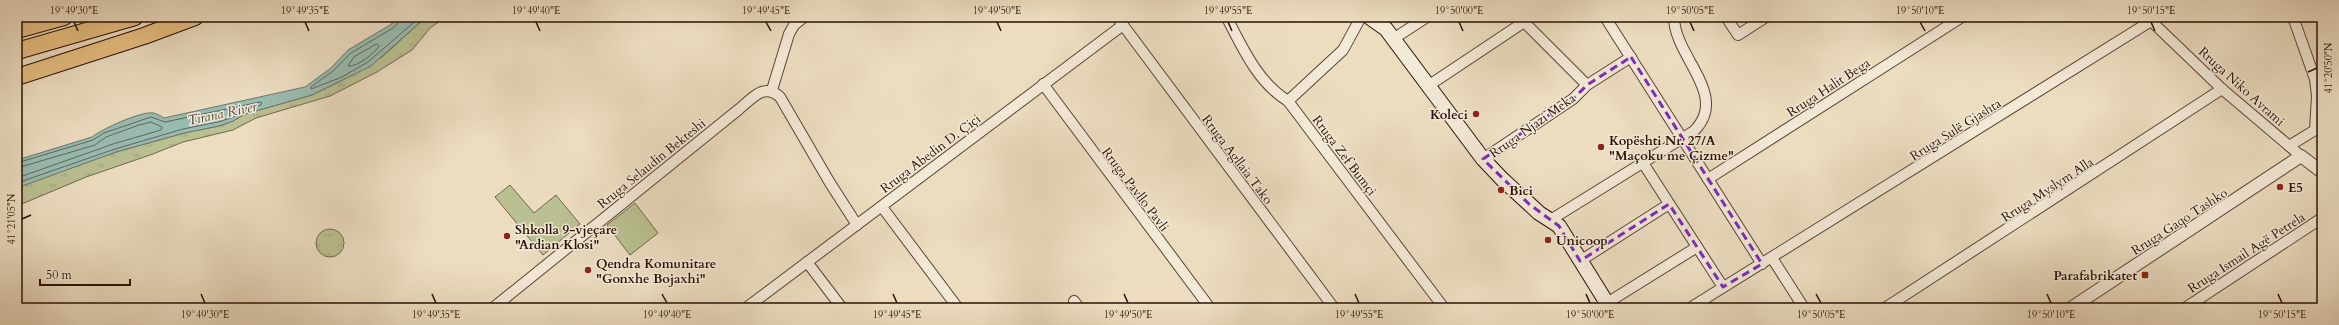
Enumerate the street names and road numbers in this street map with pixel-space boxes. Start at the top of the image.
street label: Rruga Niko Avrami [2194,43,2289,131]
street label: Rruga Halit Bega [1783,54,1874,122]
street label: Rruga Njazi Meka [1486,89,1580,162]
street label: Rruga Sulë Gjashta [1906,94,2005,165]
street label: Rruga Abedin D. Çiçi [877,110,985,198]
street label: Rruga Agllaia Tako [1198,111,1277,208]
street label: Rruga Zef Bumçi [1308,112,1381,200]
street label: Rruga Selaudin Bekteshi [594,114,710,213]
street label: Rruga Pavllo Pavli [1098,144,1173,236]
street label: Rruga Myslym Alla [1998,153,2098,226]
street label: Rruga Gaqo Tashko [2128,184,2231,260]
street label: Rruga Ismail Agë Petrela [2184,208,2309,298]

